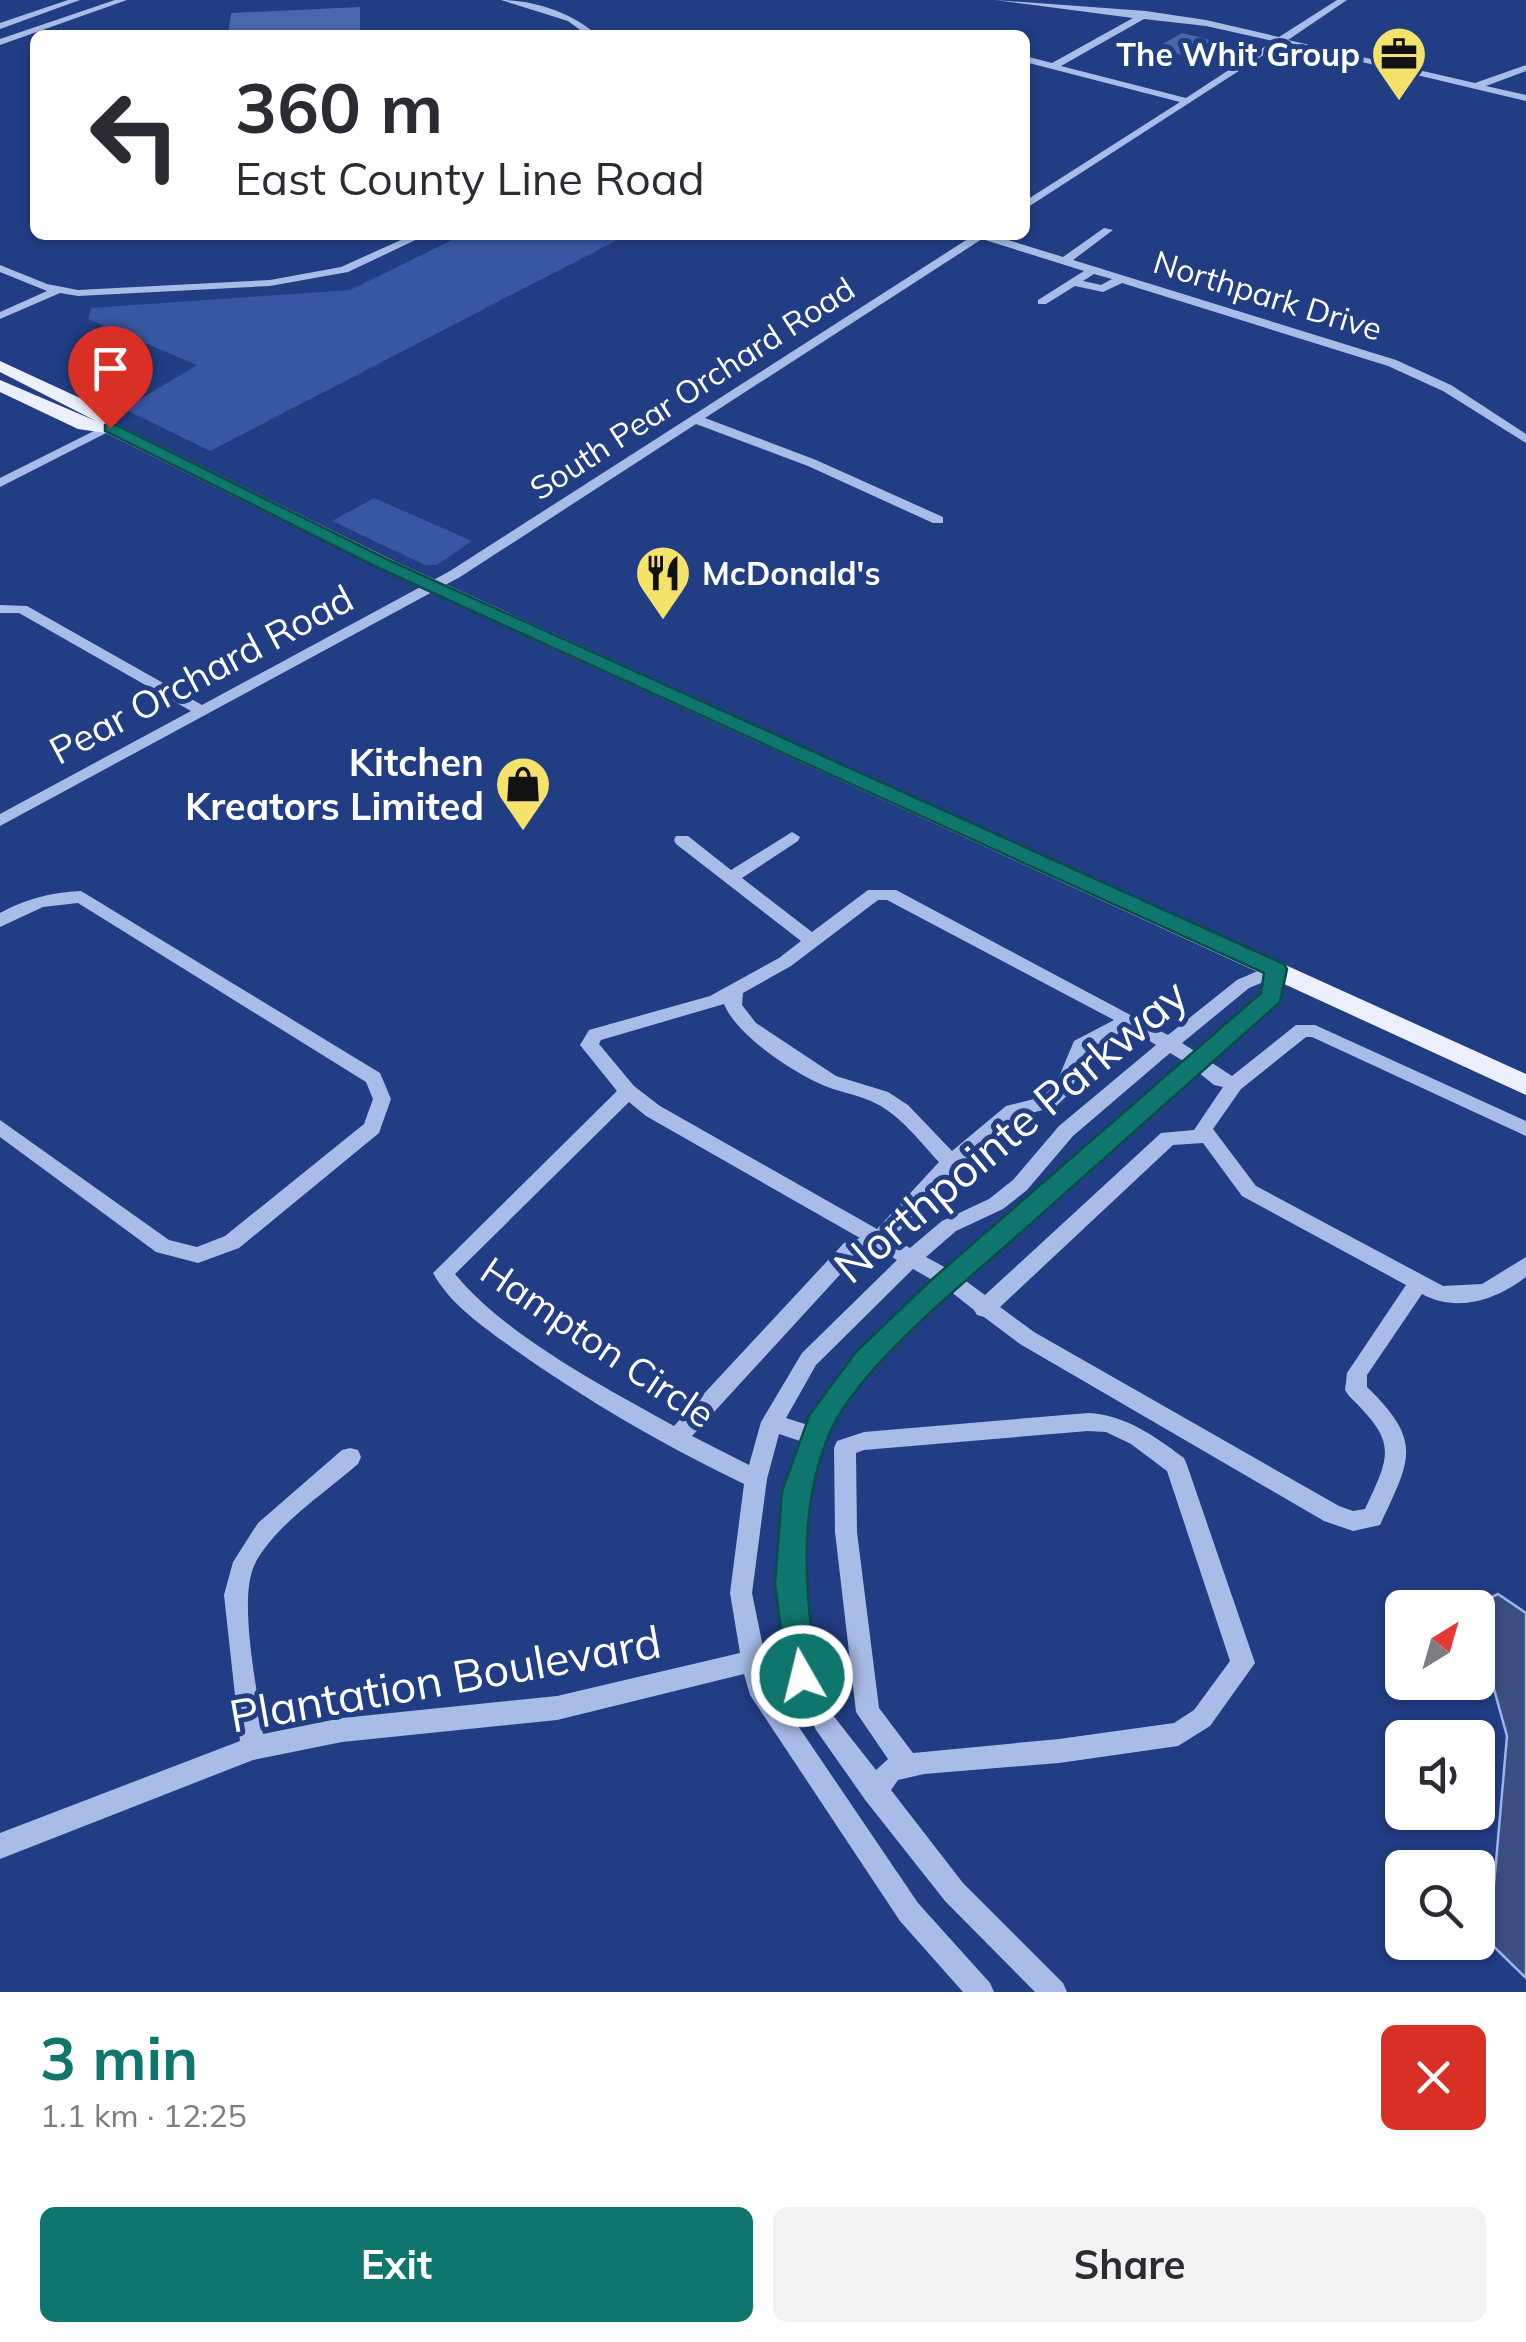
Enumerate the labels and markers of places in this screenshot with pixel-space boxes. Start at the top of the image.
office icon: The Whit Group [1369,24,1429,103]
place label: The Whit Group [1116,34,1360,74]
pin [68,326,153,429]
restaurant icon: McDonald's [633,543,693,622]
place label: McDonald's [702,553,880,593]
place label: Kitchen Kreators Limited [185,738,484,830]
shop icon: Kitchen Kreators Limited [493,754,553,833]

